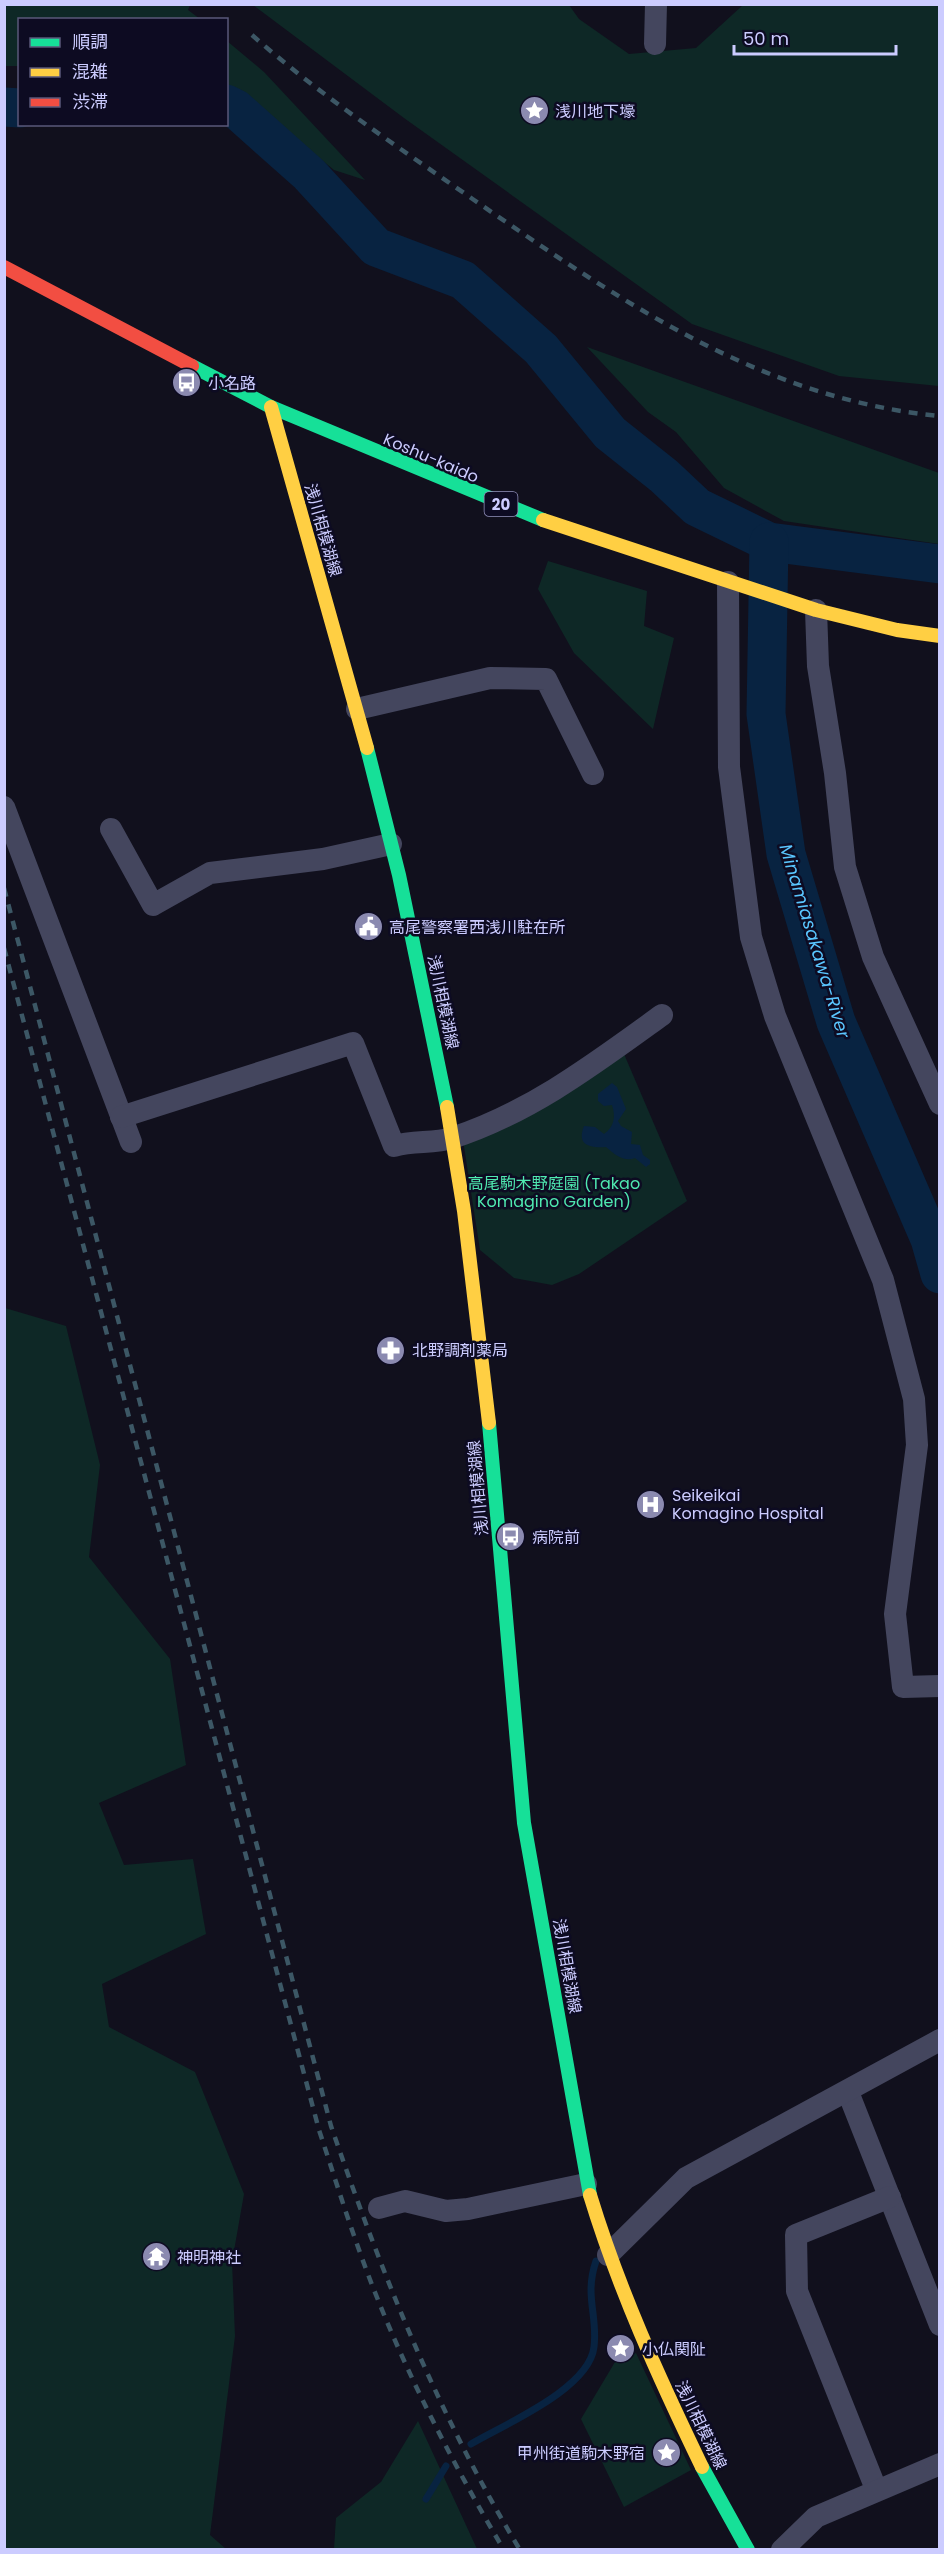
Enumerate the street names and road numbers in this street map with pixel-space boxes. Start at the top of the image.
street label: Koshu-kaido [380,428,482,488]
street label: 浅川相模湖線 [299,481,347,579]
road number: 20 [484,492,518,516]
street label: 浅川相模湖線 [422,953,464,1051]
street label: 浅川相模湖線 [462,1439,494,1537]
street label: 浅川相模湖線 [547,1917,587,2015]
street label: 浅川相模湖線 [670,2377,732,2473]

